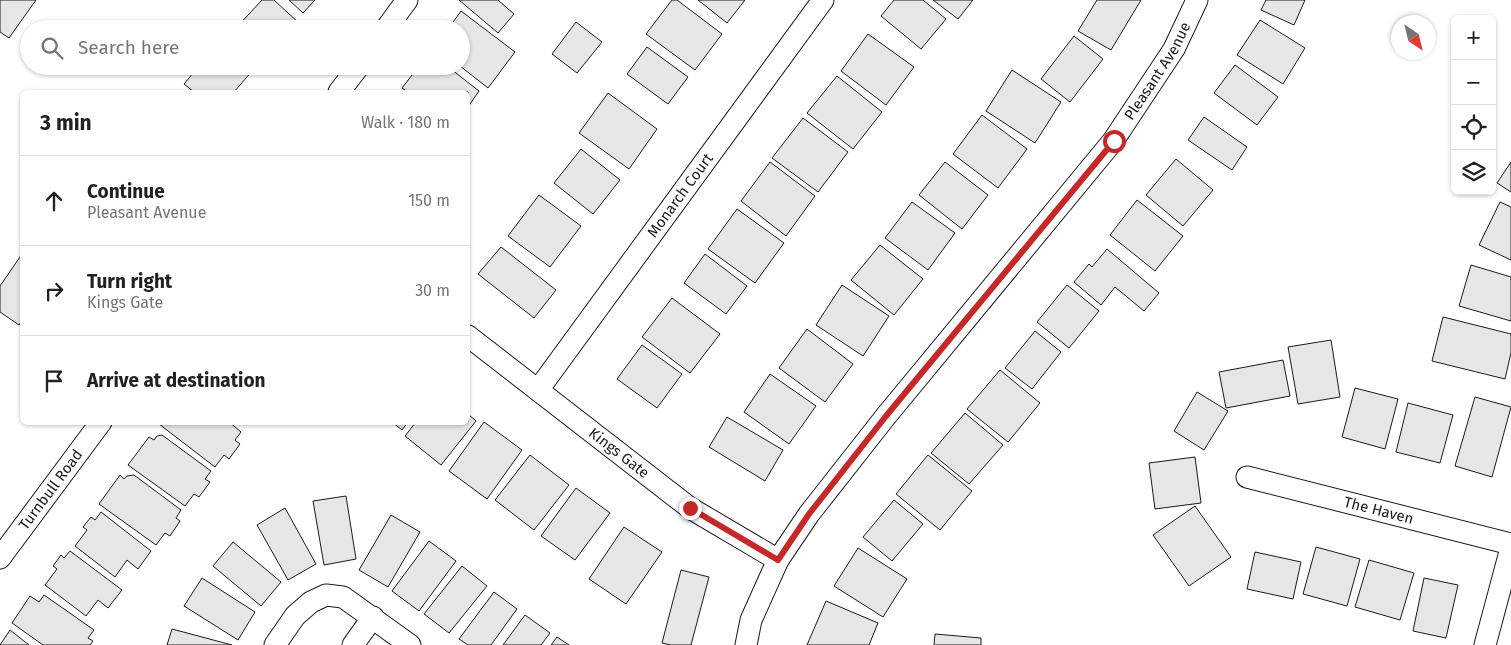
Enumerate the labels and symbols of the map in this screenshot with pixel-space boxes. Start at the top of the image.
north arrow [1391,15,1436,60]
street label: Pleasant Avenue [1120,19,1194,123]
route start [1103,130,1126,153]
street label: Monarch Court [644,149,717,241]
street label: Kings Gate [585,424,653,482]
street label: Turnbull Road [15,446,86,533]
street label: The Haven [1342,493,1416,528]
route end [679,497,702,520]

